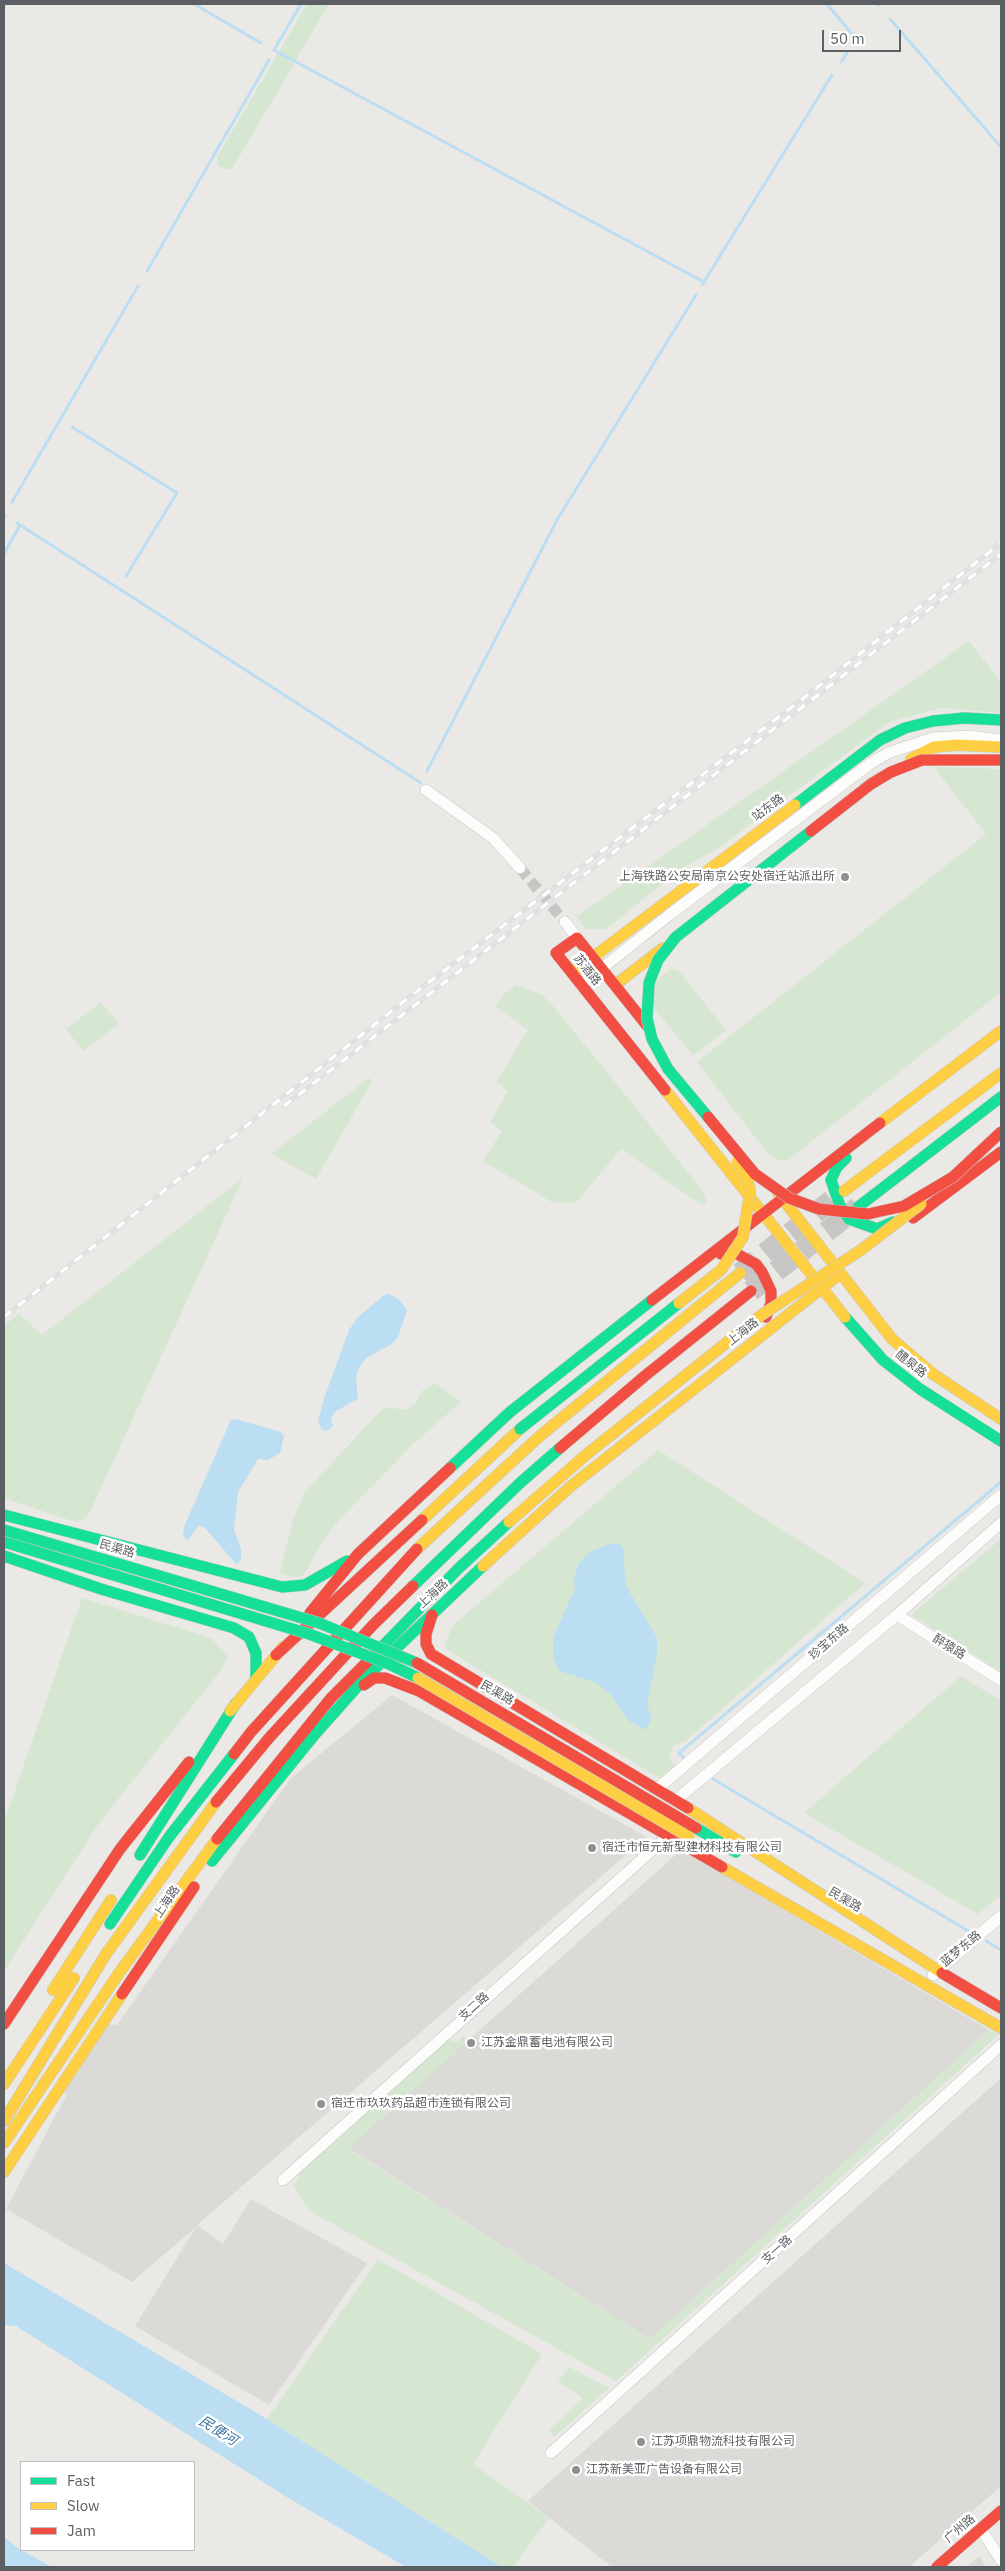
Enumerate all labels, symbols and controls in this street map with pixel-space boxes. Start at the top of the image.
scale bar [825,20,904,52]
text: 50 m [830,29,865,48]
street label: 站东路 [749,791,787,825]
place label: 上海铁路公安局南京公安处宿迁站派出所 [619,870,835,884]
marker: 上海铁路公安局南京公安处宿迁站派出所 [839,871,851,883]
street label: 苏酒路 [570,951,604,989]
street label: 上海路 [724,1315,762,1349]
street label: 醴泉路 [892,1347,930,1381]
street label: 民渠路 [98,1537,136,1561]
street label: 上海路 [415,1576,451,1612]
street label: 珍宝东路 [806,1621,852,1663]
street label: 醉猿路 [930,1631,968,1663]
street label: 民渠路 [478,1678,516,1708]
place label: 宿迁市恒元新型建材科技有限公司 [602,1841,782,1855]
marker: 宿迁市恒元新型建材科技有限公司 [586,1842,598,1854]
street label: 上海路 [151,1883,183,1921]
street label: 民渠路 [826,1885,864,1915]
street label: 蓝梦东路 [938,1928,984,1970]
street label: 支二路 [456,1990,492,2024]
place label: 江苏金鼎蓄电池有限公司 [481,2036,613,2050]
marker: 江苏金鼎蓄电池有限公司 [465,2037,477,2049]
place label: 宿迁市玖玖药品超市连锁有限公司 [331,2097,511,2111]
marker: 宿迁市玖玖药品超市连锁有限公司 [315,2098,327,2110]
street label: 支一路 [759,2233,795,2267]
water label: 民便河 [196,2413,240,2449]
place label: 江苏项鼎物流科技有限公司 [651,2435,795,2449]
marker: 江苏项鼎物流科技有限公司 [635,2436,647,2448]
legend [20,2461,195,2551]
place label: 江苏新美亚广告设备有限公司 [586,2463,742,2477]
marker: 江苏新美亚广告设备有限公司 [570,2464,582,2476]
text: Fast [67,2471,95,2490]
text: Slow [67,2496,100,2515]
street label: 广州路 [942,2512,978,2546]
text: Jam [67,2521,96,2540]

